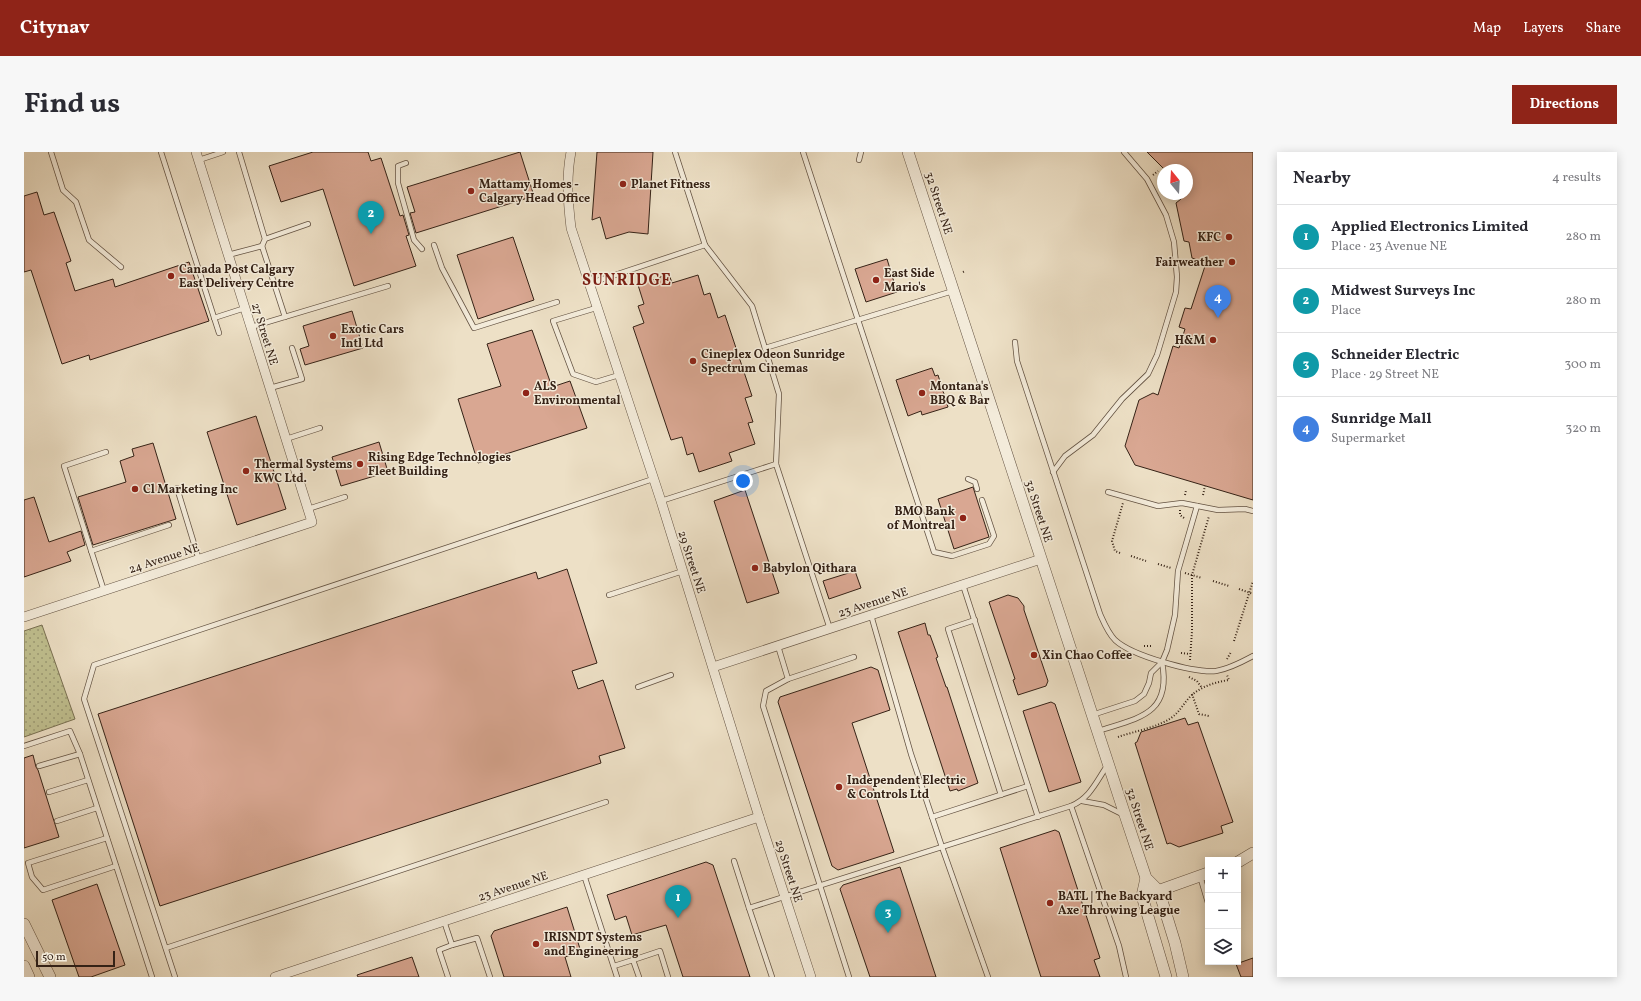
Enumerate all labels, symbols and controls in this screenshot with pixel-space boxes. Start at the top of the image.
text: Citynav [20,15,90,41]
text: Map [1473,19,1501,38]
text: Layers [1523,19,1563,38]
text: Share [1585,19,1621,38]
text: Find us [24,85,120,124]
button: Directions [1512,85,1617,124]
north arrow [1157,164,1193,200]
text: Nearby [1293,167,1351,190]
text: 4 results [1552,169,1601,187]
street label: 32 Street NE [920,170,956,237]
place label: Mattamy Homes - Calgary Head Office [479,177,590,207]
place label: Planet Fitness [631,177,711,193]
marker: Planet Fitness [618,179,628,189]
marker: Mattamy Homes - Calgary Head Office [466,186,476,196]
pin: 2 [358,201,384,234]
text: Applied Electronics Limited [1331,217,1528,238]
text: 1 [1303,228,1309,246]
text: 280 m [1565,228,1601,246]
place label: KFC [1198,230,1221,246]
marker: KFC [1224,232,1234,242]
text: Place · 23 Avenue NE [1331,238,1447,256]
place label: Fairweather [1155,255,1224,271]
marker: Fairweather [1227,257,1237,267]
place label: Canada Post Calgary East Delivery Centre [179,262,295,292]
place label: East Side Mario's [884,266,935,296]
district label: SUNRIDGE [582,270,672,292]
marker: Canada Post Calgary East Delivery Centre [166,271,176,281]
marker: East Side Mario's [871,275,881,285]
text: Midwest Surveys Inc [1331,281,1475,302]
pin: 4 [1205,285,1231,318]
text: 2 [1303,292,1309,310]
text: 280 m [1565,292,1601,310]
street label: 27 Street NE [247,301,281,367]
text: Place [1331,302,1361,320]
place label: Exotic Cars Intl Ltd [341,322,404,352]
marker: Exotic Cars Intl Ltd [328,331,338,341]
place label: H&M [1175,333,1205,349]
marker: H&M [1208,335,1218,345]
text: Schneider Electric [1331,345,1459,366]
place label: Cineplex Odeon Sunridge Spectrum Cinemas [701,347,845,377]
marker: Cineplex Odeon Sunridge Spectrum Cinemas [688,356,698,366]
text: 3 [1303,356,1309,374]
text: 300 m [1565,356,1601,374]
text: Place · 29 Street NE [1331,366,1439,384]
place label: ALS Environmental [534,379,621,409]
place label: Montana's BBQ & Bar [930,379,990,409]
marker: ALS Environmental [521,388,531,398]
marker: Montana's BBQ & Bar [917,388,927,398]
text: Sunridge Mall [1331,409,1432,430]
text: 4 [1302,420,1310,438]
text: 320 m [1566,420,1601,438]
text: Supermarket [1331,430,1406,448]
place label: Rising Edge Technologies Fleet Building [368,450,511,480]
place label: Thermal Systems KWC Ltd. [254,457,353,487]
marker: Rising Edge Technologies Fleet Building [355,459,365,469]
marker: Thermal Systems KWC Ltd. [241,466,251,476]
your location [733,471,753,491]
street label: 32 Street NE [1020,478,1056,545]
place label: Cl Marketing Inc [143,482,238,498]
marker: Cl Marketing Inc [130,484,140,494]
place label: BMO Bank of Montreal [887,504,956,534]
marker: BMO Bank of Montreal [958,513,968,523]
street label: 29 Street NE [673,529,709,596]
street label: 24 Avenue NE [127,540,202,578]
place label: Babylon Qithara [763,561,857,577]
marker: Babylon Qithara [750,563,760,573]
street label: 23 Avenue NE [836,584,910,622]
place label: Xin Chao Coffee [1042,648,1132,664]
marker: Xin Chao Coffee [1029,650,1039,660]
place label: Independent Electric & Controls Ltd [847,773,966,803]
marker: Independent Electric & Controls Ltd [834,782,844,792]
street label: 32 Street NE [1121,786,1157,853]
street label: 29 Street NE [770,838,806,905]
map controls [1205,857,1241,965]
button: + [1205,857,1241,893]
street label: 23 Avenue NE [476,868,550,906]
pin: 1 [665,885,691,918]
place label: BATL | The Backyard Axe Throwing League [1058,889,1180,919]
button: − [1205,893,1241,929]
marker: BATL | The Backyard Axe Throwing League [1045,898,1055,908]
pin: 3 [875,900,901,933]
button: layers [1205,929,1241,965]
place label: IRISNDT Systems and Engineering [544,930,643,960]
marker: IRISNDT Systems and Engineering [531,939,541,949]
scale bar [36,949,115,968]
text: 50 m [42,950,66,965]

